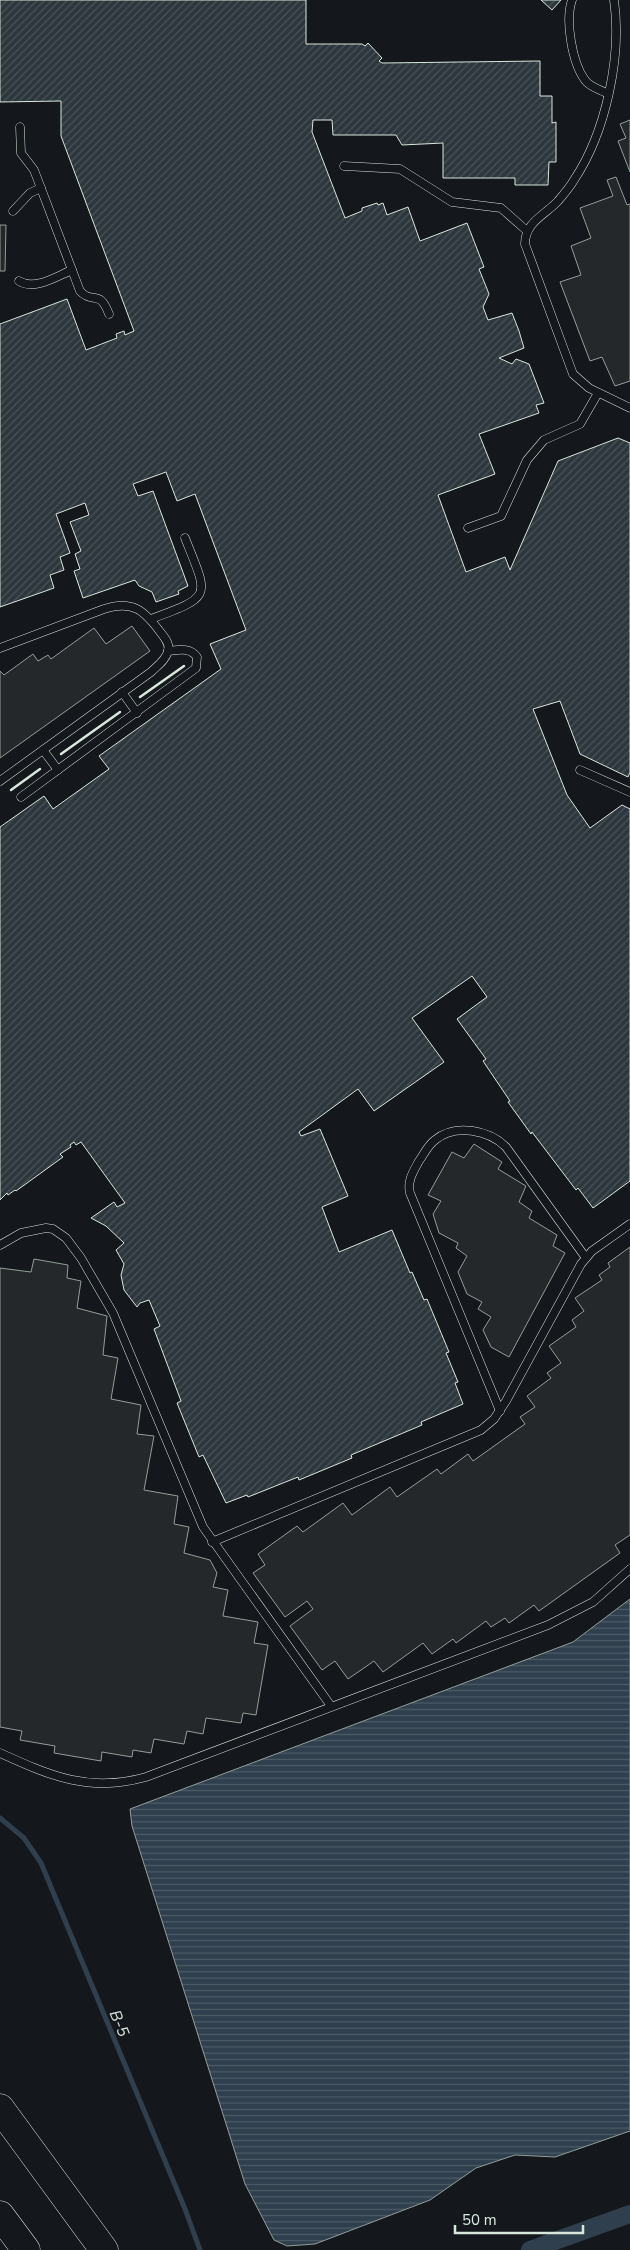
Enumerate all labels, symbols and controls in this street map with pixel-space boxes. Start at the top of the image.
water label: B-5 [104,2007,135,2040]
scale bar [455,2202,582,2234]
text: 50 m [462,2210,497,2230]

